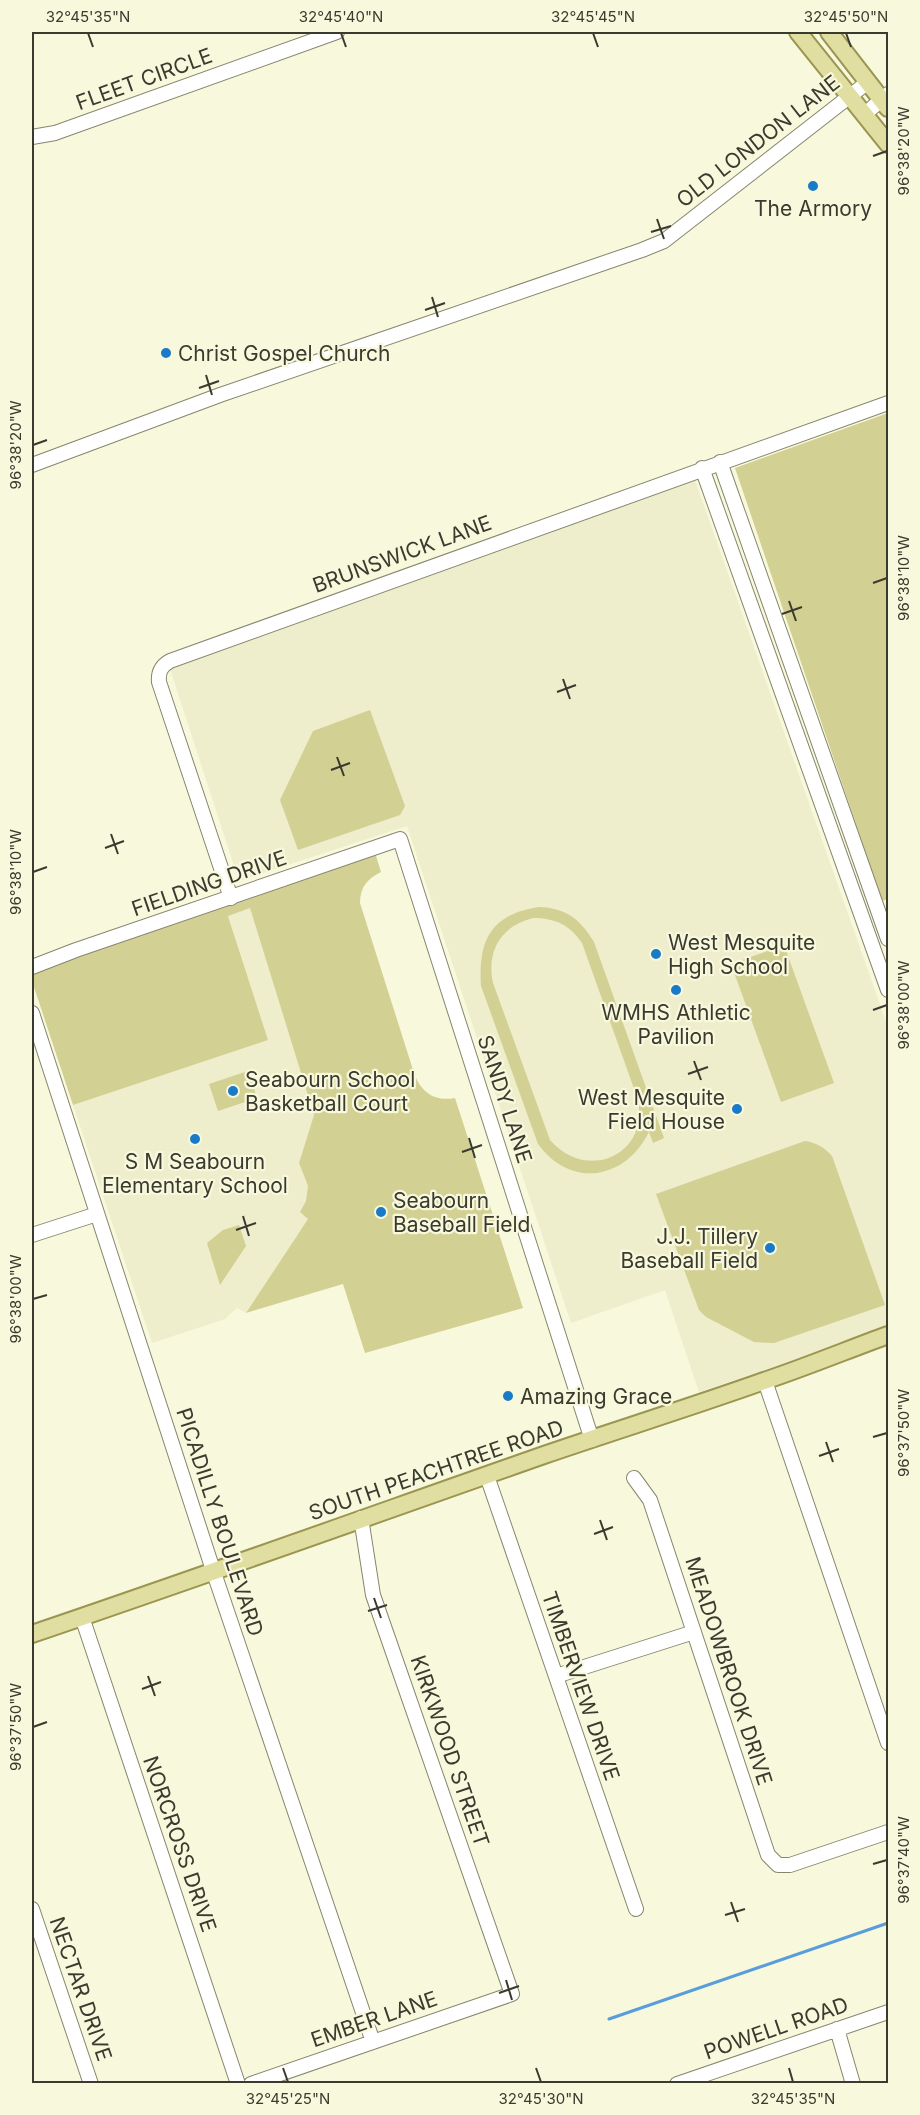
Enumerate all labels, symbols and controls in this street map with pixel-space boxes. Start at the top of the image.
text: 32°45'35"N [46,7,130,26]
text: 32°45'40"N [299,7,383,26]
text: 32°45'45"N [551,7,635,26]
text: 32°45'50"N [804,7,888,26]
street label: FLEET CIRCLE [72,43,216,115]
street label: OLD LONDON LANE [672,70,844,212]
text: 96°38'20"W [894,106,913,195]
marker: The Armory [806,179,820,193]
place label: The Armory [754,196,872,221]
place label: Christ Gospel Church [178,341,391,366]
marker: Christ Gospel Church [159,346,173,360]
text: 96°38'20"W [6,400,25,489]
street label: BRUNSWICK LANE [309,510,495,598]
text: 96°38'10"W [894,535,913,621]
text: 96°38'10"W [6,829,25,915]
street label: FIELDING DRIVE [128,845,290,921]
place label: West Mesquite High School [668,930,815,979]
marker: West Mesquite High School [649,947,663,961]
text: 96°38'00"W [894,960,913,1050]
marker: WMHS Athletic Pavilion [669,983,683,997]
place label: WMHS Athletic Pavilion [601,1000,751,1049]
street label: SANDY LANE [473,1032,537,1166]
place label: Seabourn School Basketball Court [245,1067,415,1116]
marker: Seabourn School Basketball Court [226,1084,240,1098]
place label: West Mesquite Field House [578,1085,725,1134]
marker: West Mesquite Field House [730,1102,744,1116]
marker: S M Seabourn Elementary School [188,1132,202,1146]
place label: S M Seabourn Elementary School [102,1149,288,1198]
place label: Seabourn Baseball Field [393,1188,530,1237]
marker: Seabourn Baseball Field [374,1205,388,1219]
place label: J.J. Tillery Baseball Field [621,1224,758,1273]
marker: J.J. Tillery Baseball Field [763,1241,777,1255]
text: 96°38'00"W [6,1254,25,1344]
place label: Amazing Grace [520,1384,672,1409]
marker: Amazing Grace [501,1389,515,1403]
text: 96°37'50"W [894,1389,913,1477]
street label: PICADILLY BOULEVARD [171,1405,269,1639]
street label: SOUTH PEACHTREE ROAD [305,1415,567,1525]
street label: MEADOWBROOK DRIVE [680,1554,778,1788]
street label: TIMBERVIEW DRIVE [537,1588,625,1784]
street label: KIRKWOOD STREET [406,1652,494,1850]
text: 96°37'50"W [6,1683,25,1771]
street label: NORCROSS DRIVE [138,1753,222,1935]
text: 96°37'40"W [894,1816,913,1904]
street label: NECTAR DRIVE [45,1914,117,2064]
street label: EMBER LANE [307,1986,441,2052]
street label: POWELL ROAD [701,1992,851,2064]
text: 32°45'25"N [246,2089,330,2108]
text: 32°45'30"N [499,2089,583,2108]
text: 32°45'35"N [751,2089,835,2108]

